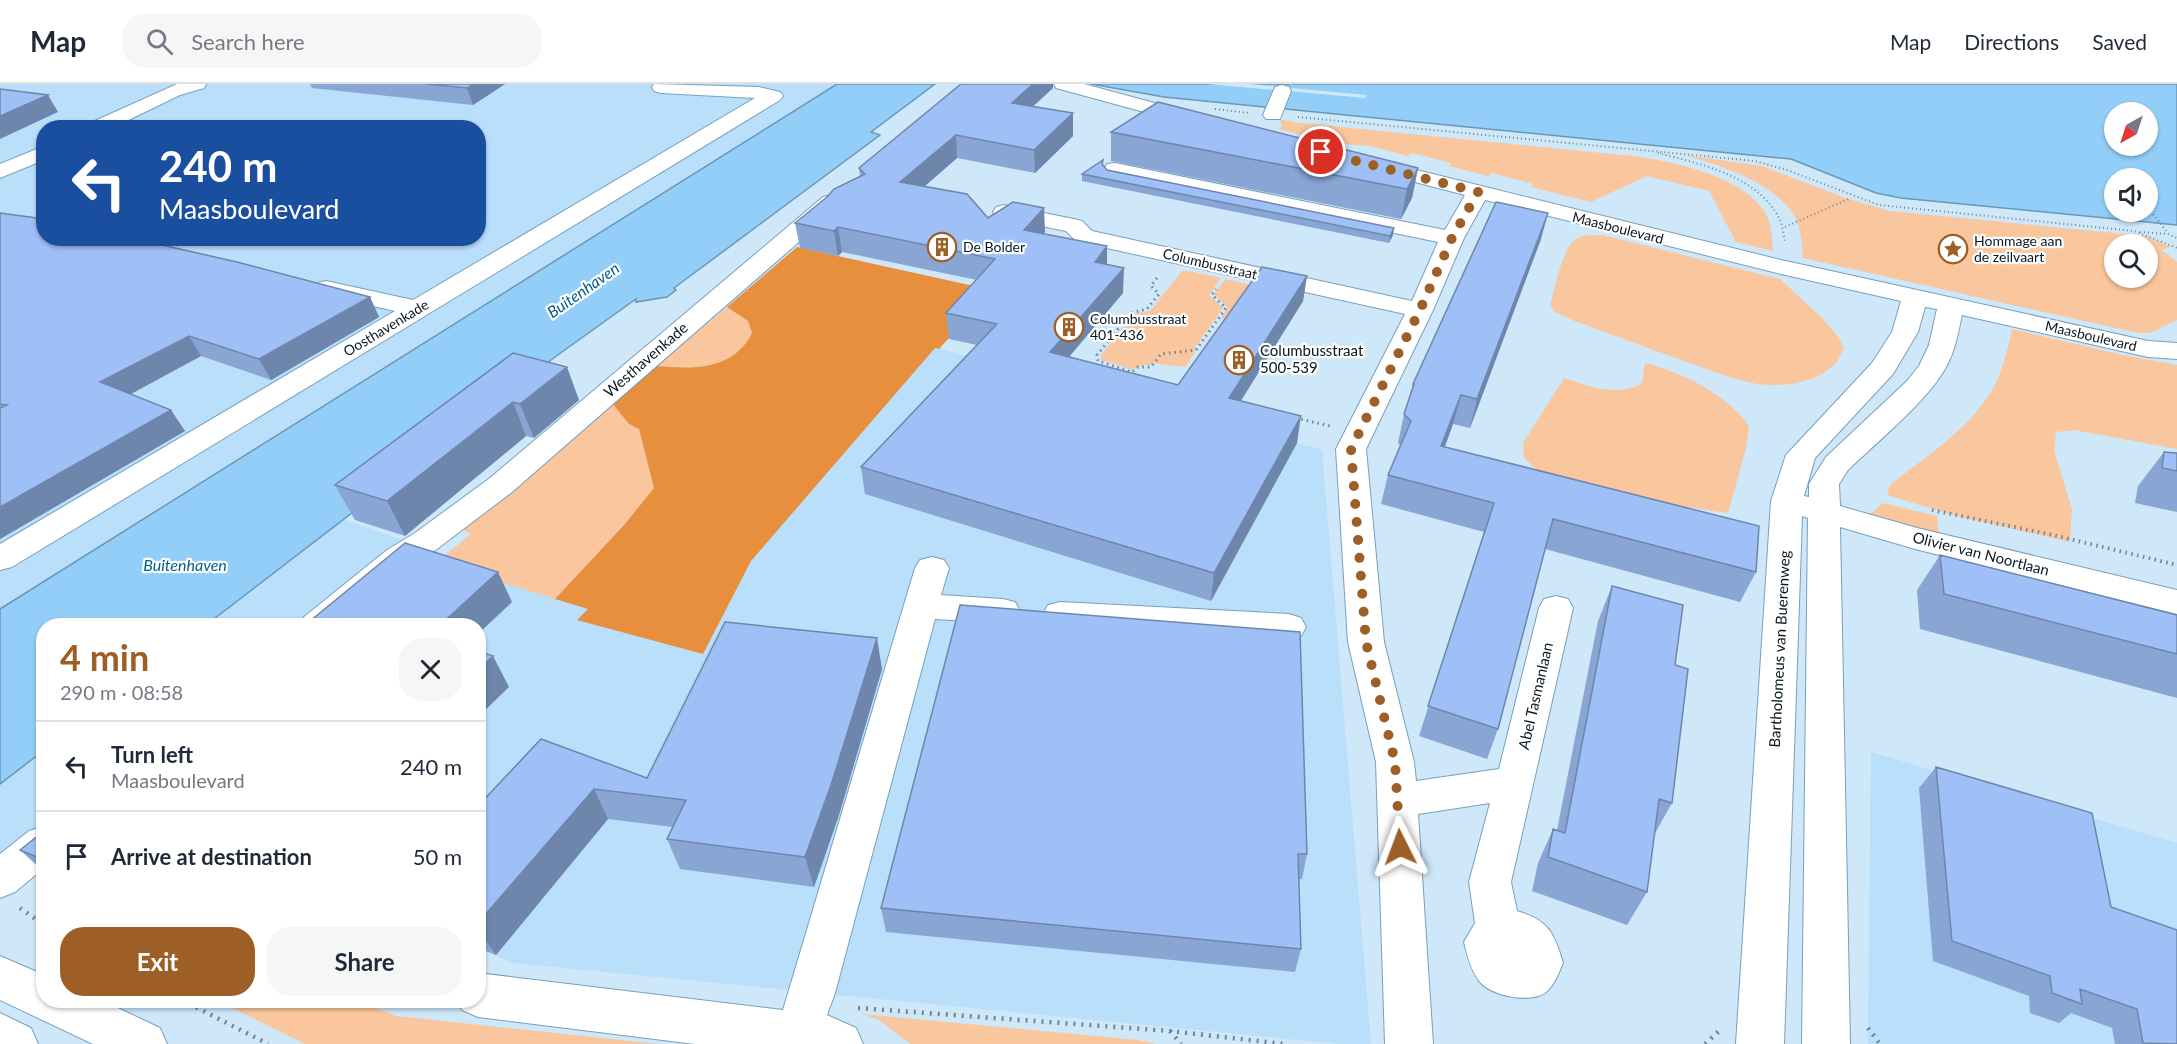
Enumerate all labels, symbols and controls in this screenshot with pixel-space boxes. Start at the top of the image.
search box [122,14,542,68]
text: Map [30,24,86,58]
icon: search [143,25,176,58]
text: Search here [191,28,305,55]
text: Map [1890,29,1931,54]
text: Directions [1964,29,2059,54]
text: Saved [2092,29,2147,54]
north arrow [2104,102,2158,156]
map controls [2104,102,2158,288]
pin [1295,126,1346,177]
icon: arrive [1304,135,1337,168]
text: 240 m [159,141,277,191]
icon: left [60,144,138,222]
button: sound [2104,168,2158,222]
text: Maasboulevard [159,192,339,225]
street label: Maasboulevard [1571,208,1666,247]
building icon: De Bolder [926,231,958,263]
place label: Hommage aan de zeilvaart [1974,232,2062,265]
place icon: Hommage aan de zeilvaart [1937,233,1969,265]
button: search [2104,234,2158,288]
place label: De Bolder [963,238,1025,255]
street label: Columbusstraat [1161,244,1259,283]
water label: Buitenhaven [543,258,622,321]
street label: Oosthavenkade [340,295,431,360]
place label: Columbusstraat 401-436 [1090,310,1186,343]
building icon: Columbusstraat 401-436 [1053,311,1085,343]
street label: Maasboulevard [2044,317,2139,354]
street label: Westhavenkade [600,318,691,401]
place label: Columbusstraat 500-539 [1260,341,1364,376]
building icon: Columbusstraat 500-539 [1223,344,1255,376]
street label: Olivier van Noortlaan [1911,527,2051,579]
street label: Bartholomeus van Buerenweg [1765,550,1793,748]
water label: Buitenhaven [143,555,227,574]
text: 4 min [60,635,149,679]
button: close [399,638,462,701]
street label: Abel Tasmanlaan [1514,640,1556,751]
text: 290 m · 08:58 [60,680,183,704]
text: Turn left [111,741,193,768]
icon: left [60,750,93,783]
text: 240 m [400,753,462,780]
text: Maasboulevard [111,768,245,792]
position arrow [1368,815,1432,879]
icon: arrive [60,840,93,873]
text: Arrive at destination [111,843,312,870]
text: 50 m [413,843,462,870]
button: Exit [60,927,255,996]
button: Share [267,927,462,996]

